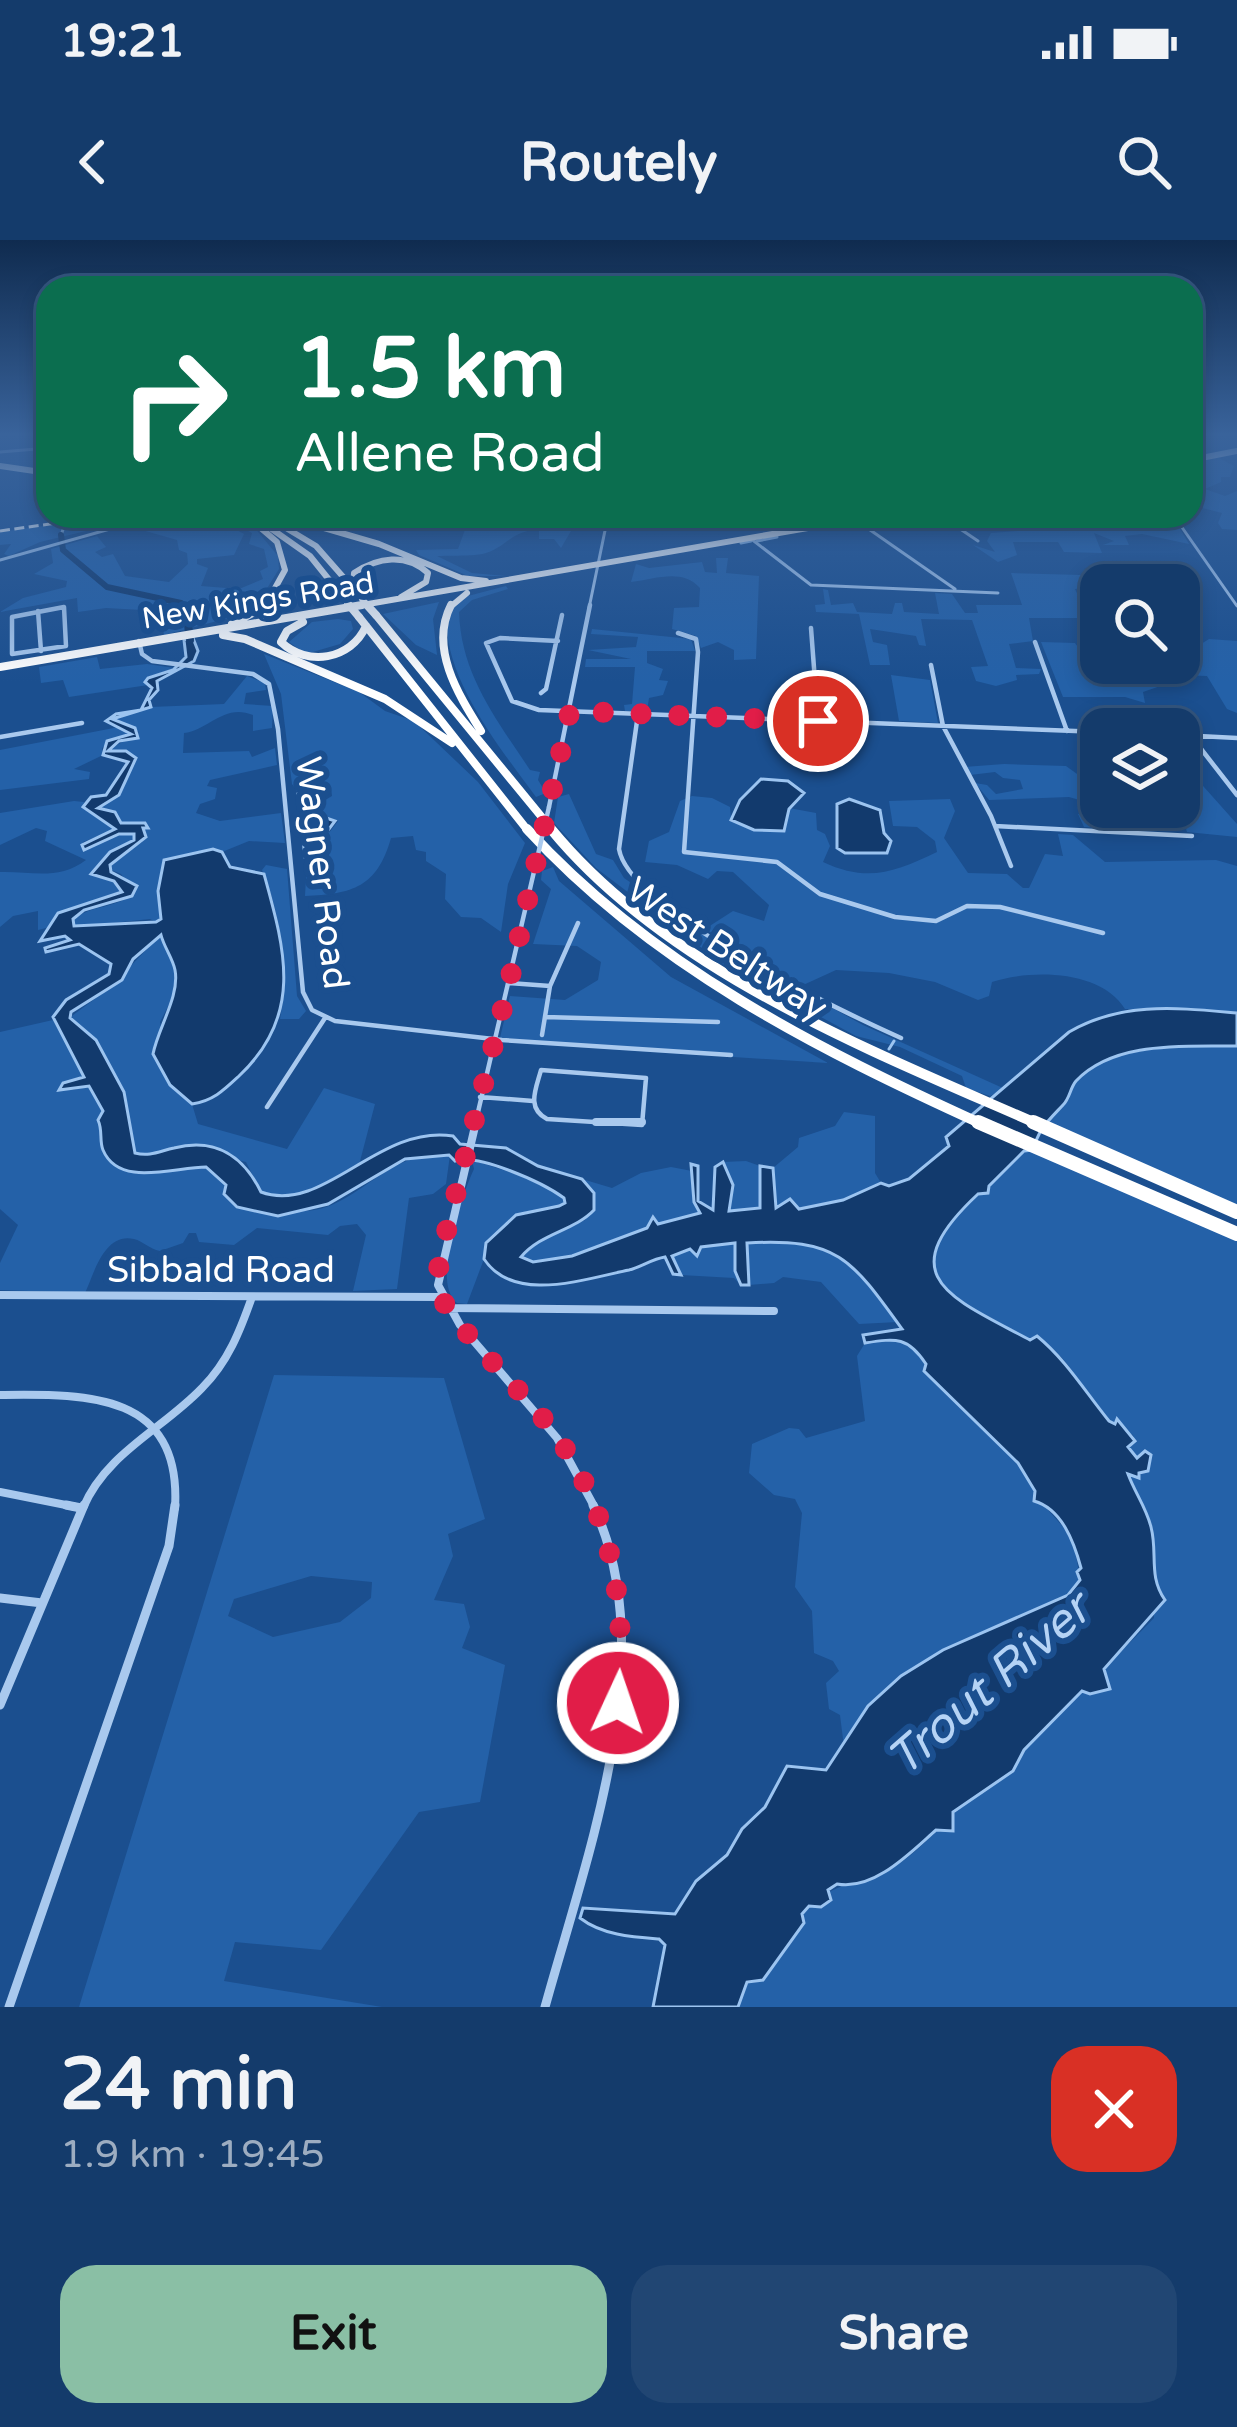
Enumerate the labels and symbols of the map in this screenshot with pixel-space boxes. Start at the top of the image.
street label: New Kings Road [139,564,377,638]
pin [767,670,869,772]
street label: Wagner Road [286,754,358,992]
street label: West Beltway [619,868,835,1030]
street label: Sibbald Road [107,1249,335,1292]
water label: Trout River [876,1577,1107,1789]
position arrow [555,1640,681,1766]

